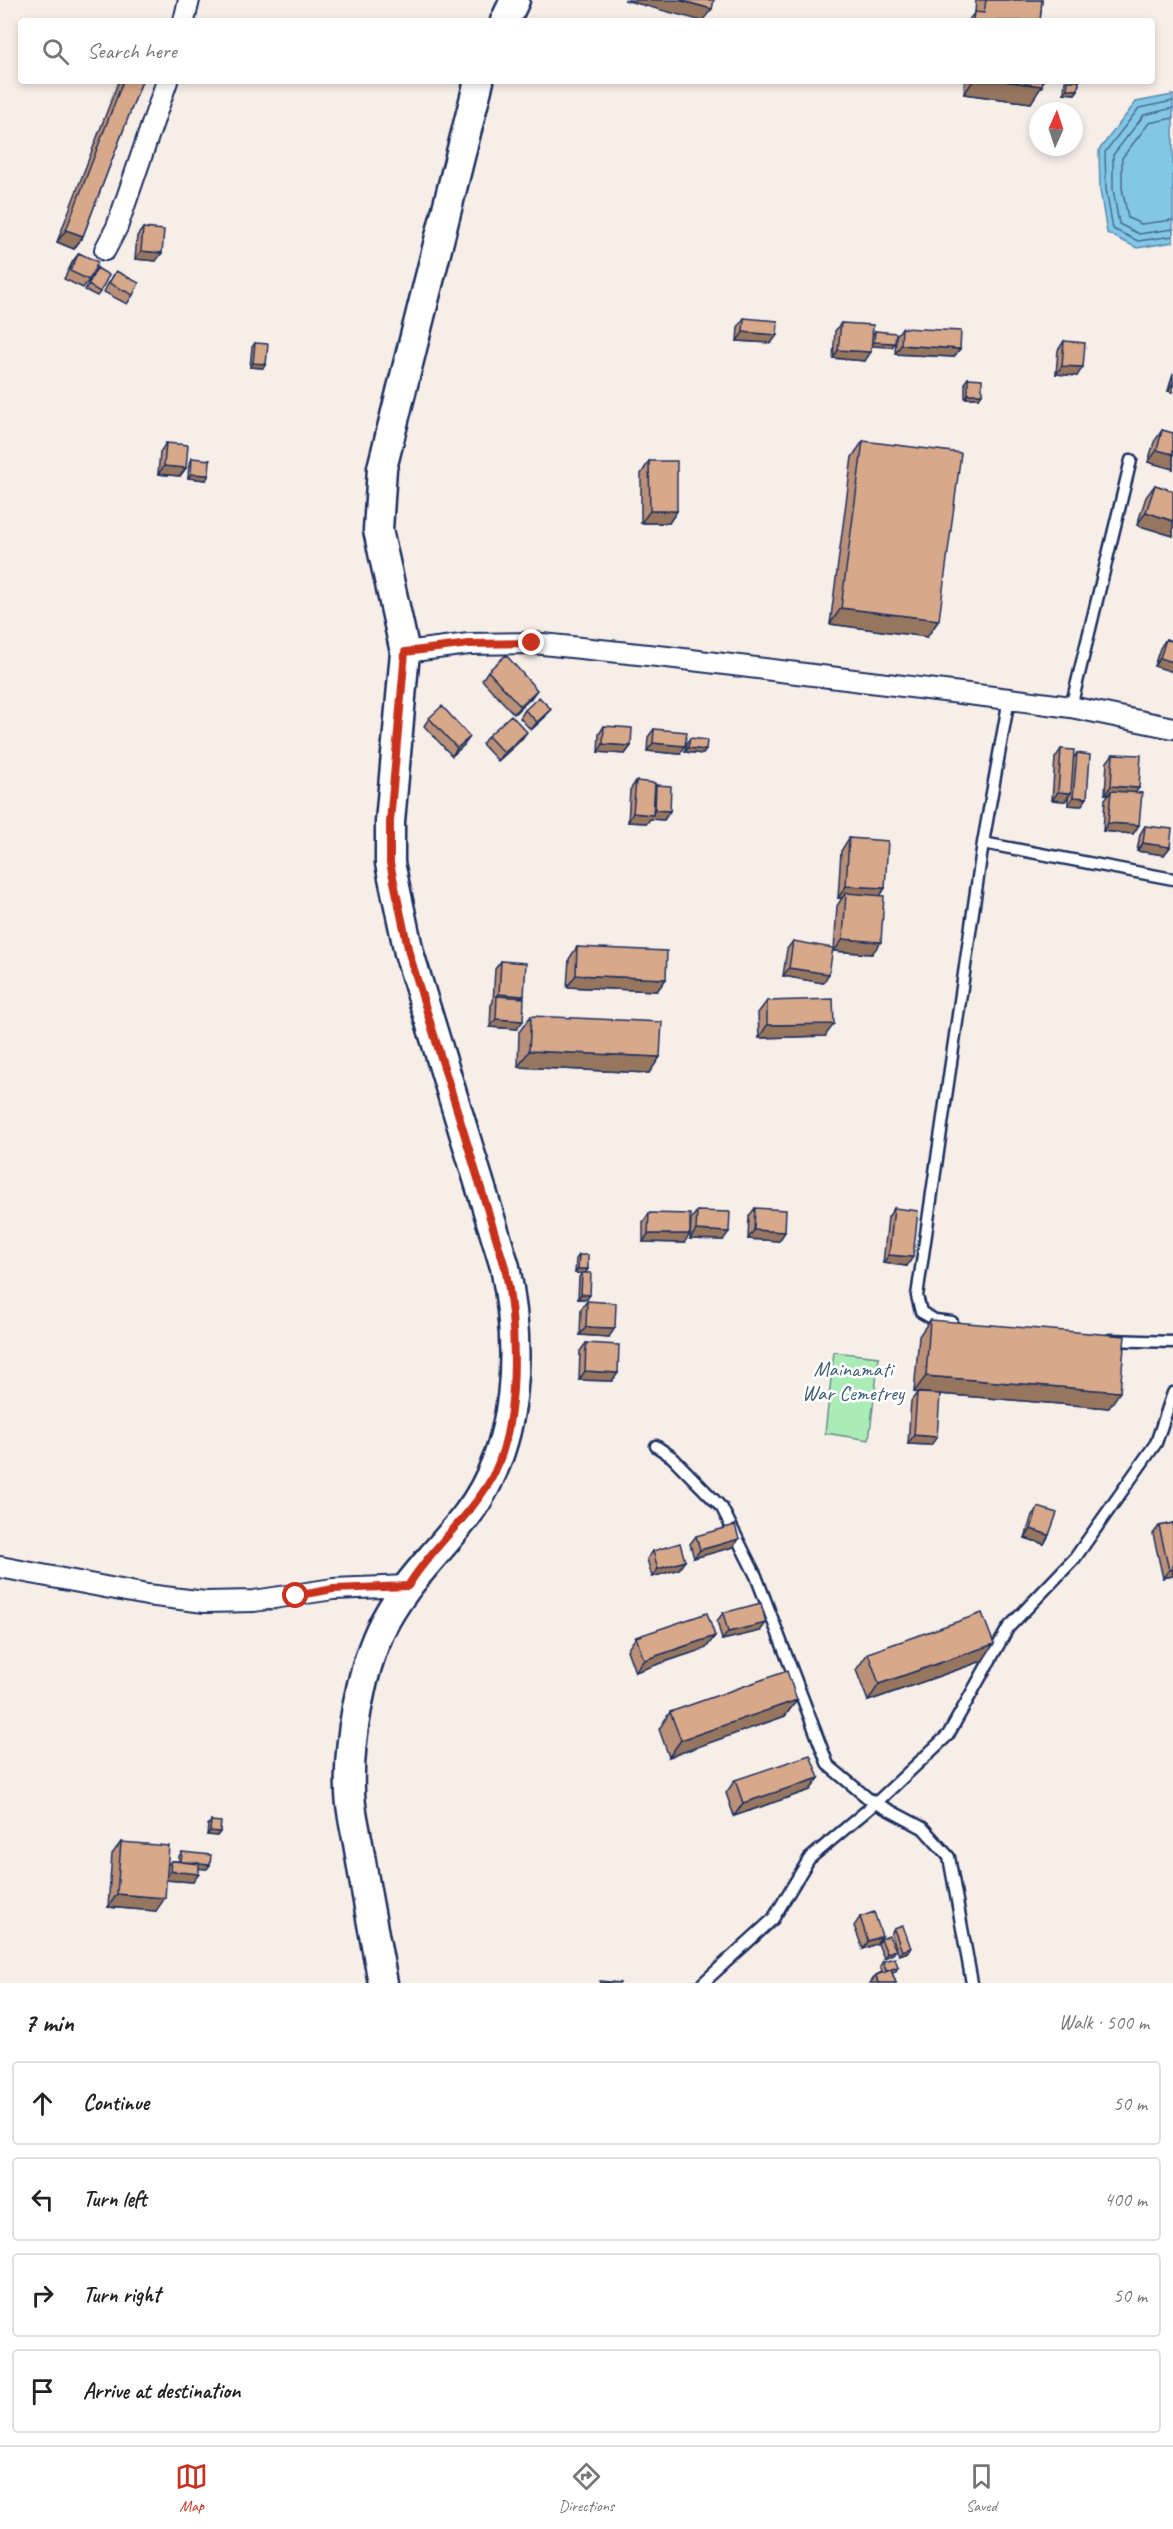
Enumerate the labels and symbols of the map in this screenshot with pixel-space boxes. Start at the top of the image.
north arrow [1029,102,1083,156]
route end [518,629,544,655]
park label: Mainamati War Cemetrey [802,1356,906,1406]
route start [282,1582,308,1608]

